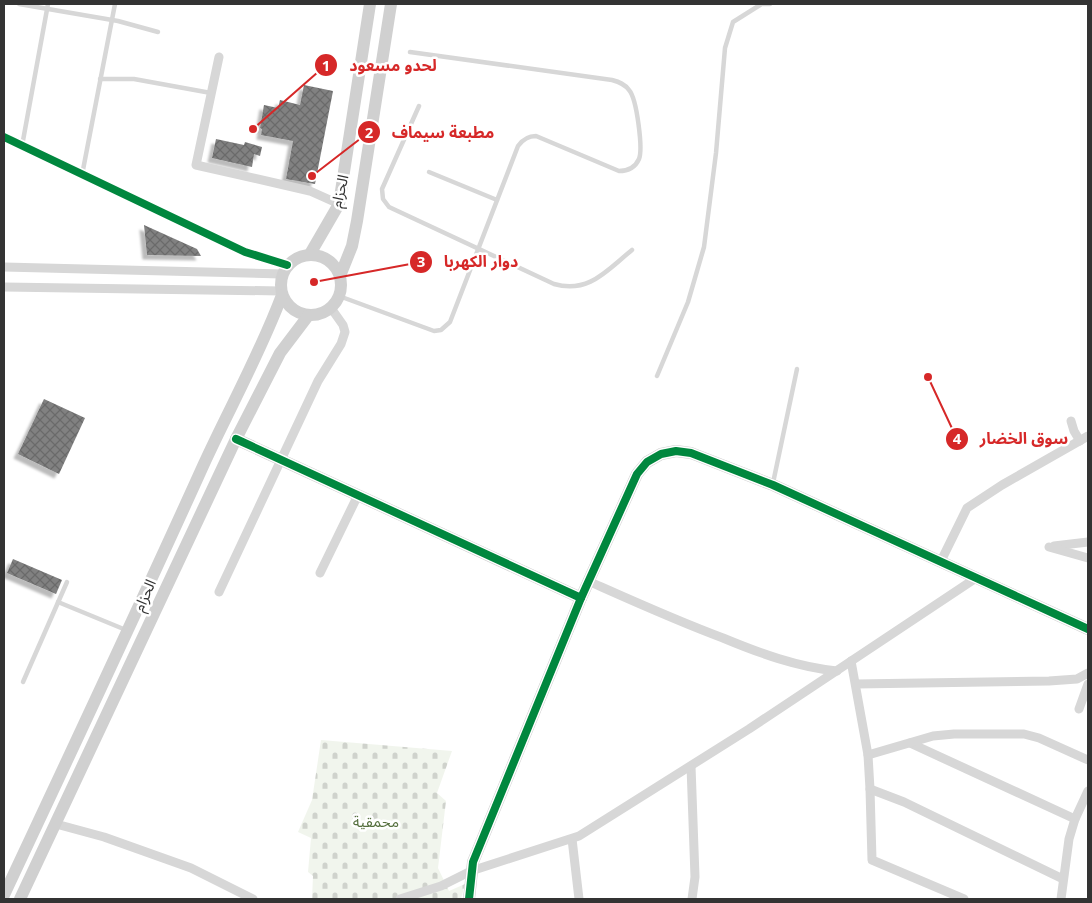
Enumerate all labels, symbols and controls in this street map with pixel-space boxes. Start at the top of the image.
callout: لحدو مسعود [314,50,446,81]
text: لحدو مسعود [349,54,437,76]
text: 1 [322,55,330,75]
callout: مطبعة سيماف [357,117,504,148]
text: مطبعة سيماف [392,121,494,143]
text: 2 [365,122,374,142]
street label: الحزام [325,172,354,210]
callout: دوار الكهربا [409,246,528,277]
text: دوار الكهربا [444,250,518,272]
text: 3 [417,251,425,271]
callout: سوق الخضار [945,423,1078,454]
text: سوق الخضار [979,427,1068,449]
text: 4 [953,428,962,448]
street label: الحزام [128,576,162,615]
park label: محمقية [353,811,399,831]

